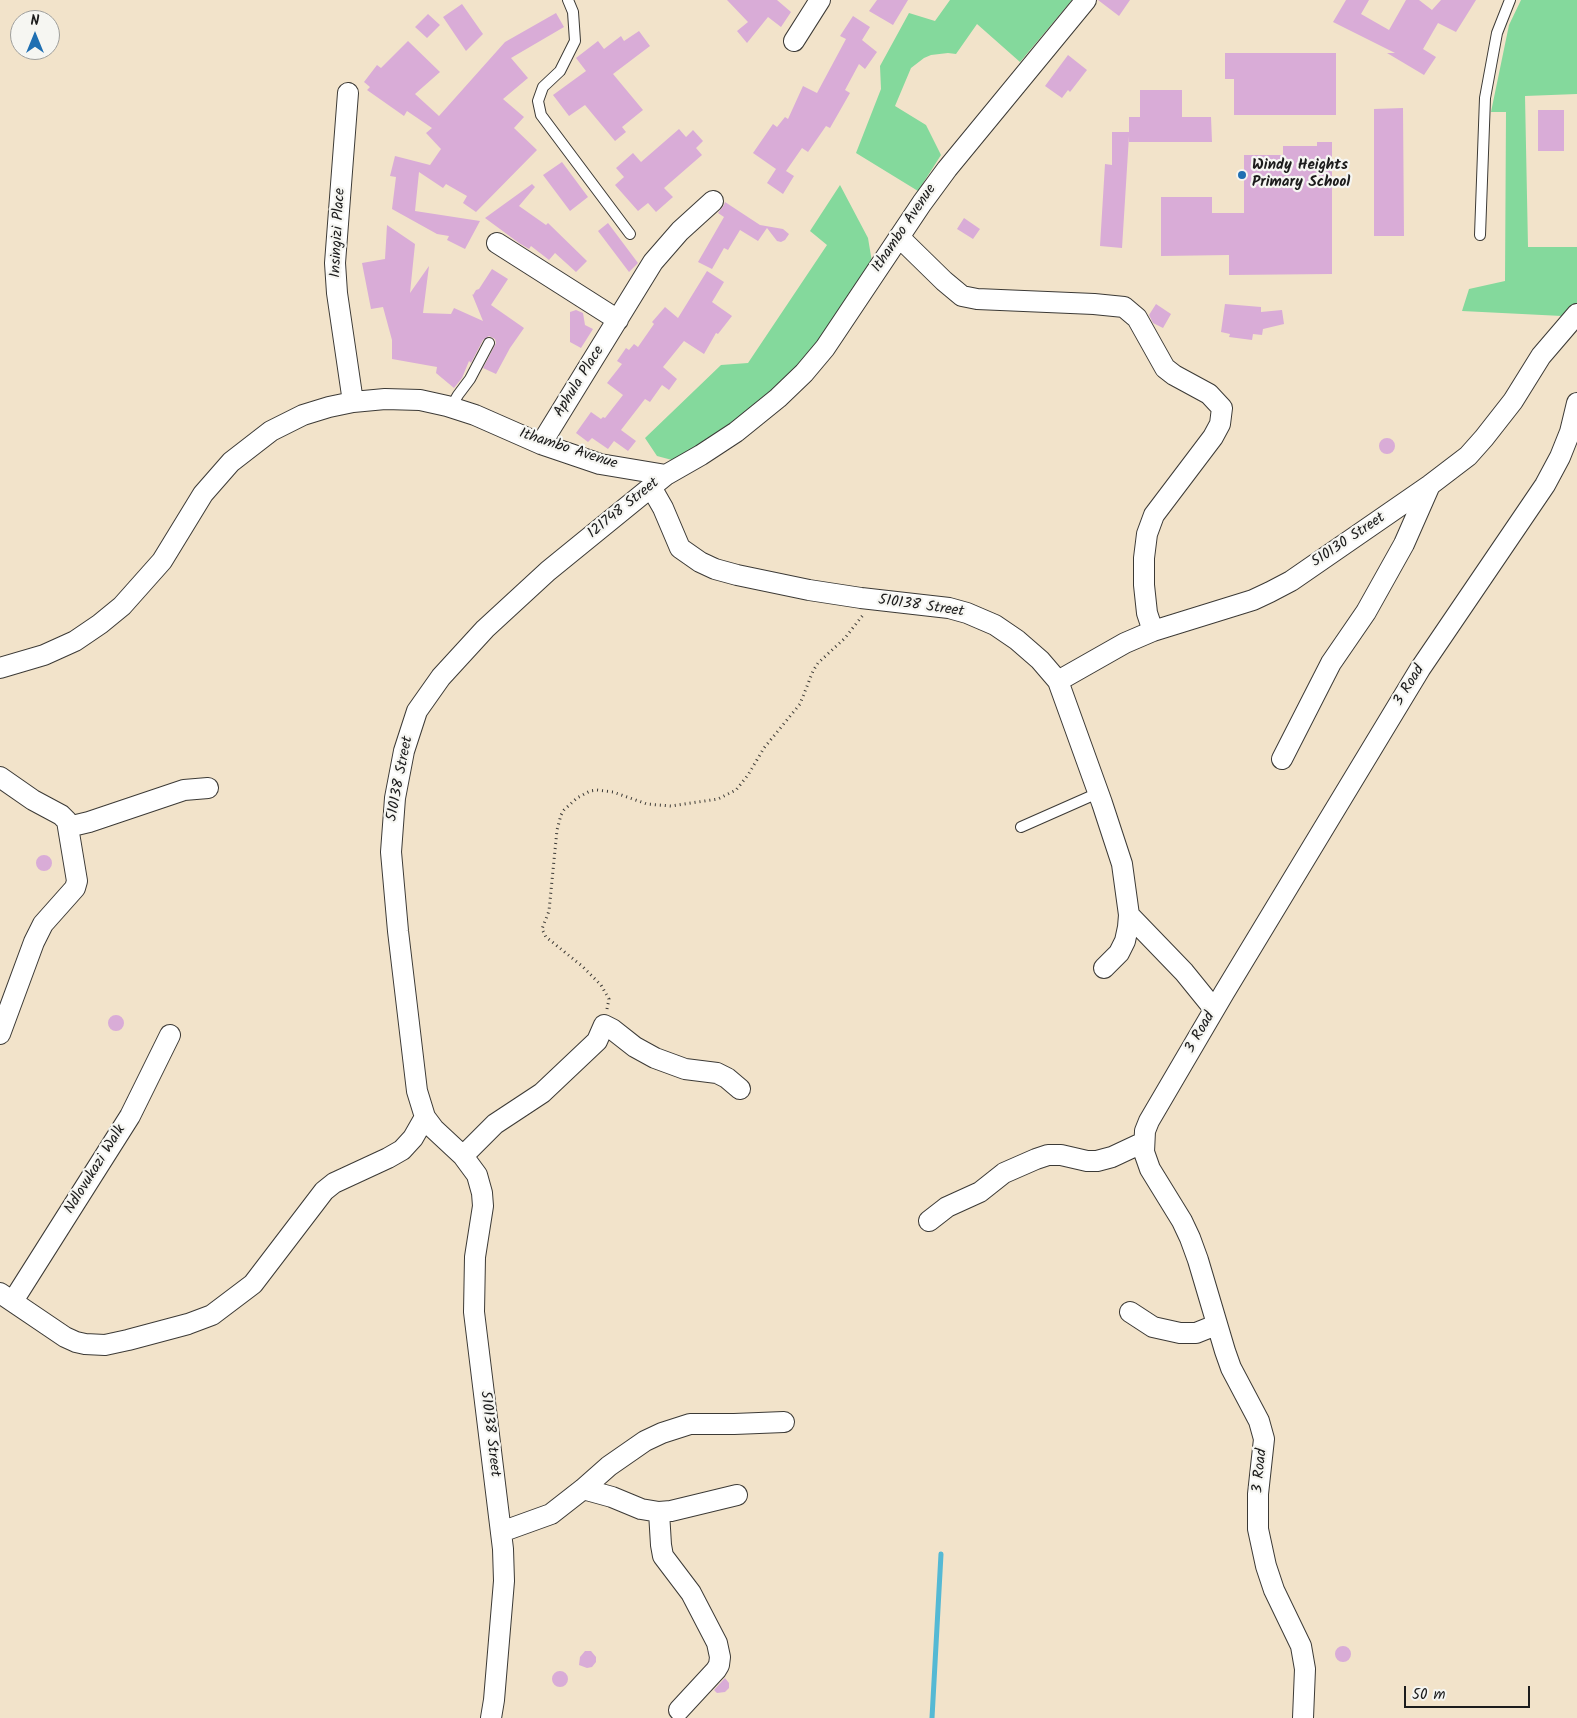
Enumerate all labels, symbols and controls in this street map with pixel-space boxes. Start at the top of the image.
north arrow [10,10,60,60]
text: N [31,10,39,32]
place label: Windy Heights Primary School [1252,157,1350,192]
marker: Windy Heights Primary School [1236,169,1248,181]
street label: Ithambo Avenue [869,182,941,276]
street label: Insingizi Place [328,188,350,278]
street label: Aphula Place [551,343,609,421]
street label: Ithambo Avenue [517,426,619,474]
street label: 121748 Street [585,475,663,543]
street label: 510130 Street [1309,510,1389,572]
street label: 510138 Street [877,592,965,622]
street label: 3 Road [1391,662,1429,710]
street label: 510138 Street [384,735,418,823]
street label: 3 Road [1182,1009,1220,1057]
street label: Ndlovukazi Walk [62,1122,130,1218]
street label: 510138 Street [475,1390,503,1478]
street label: 3 Road [1250,1448,1272,1494]
scale bar [1407,1676,1533,1708]
text: 50 m [1412,1683,1446,1707]

